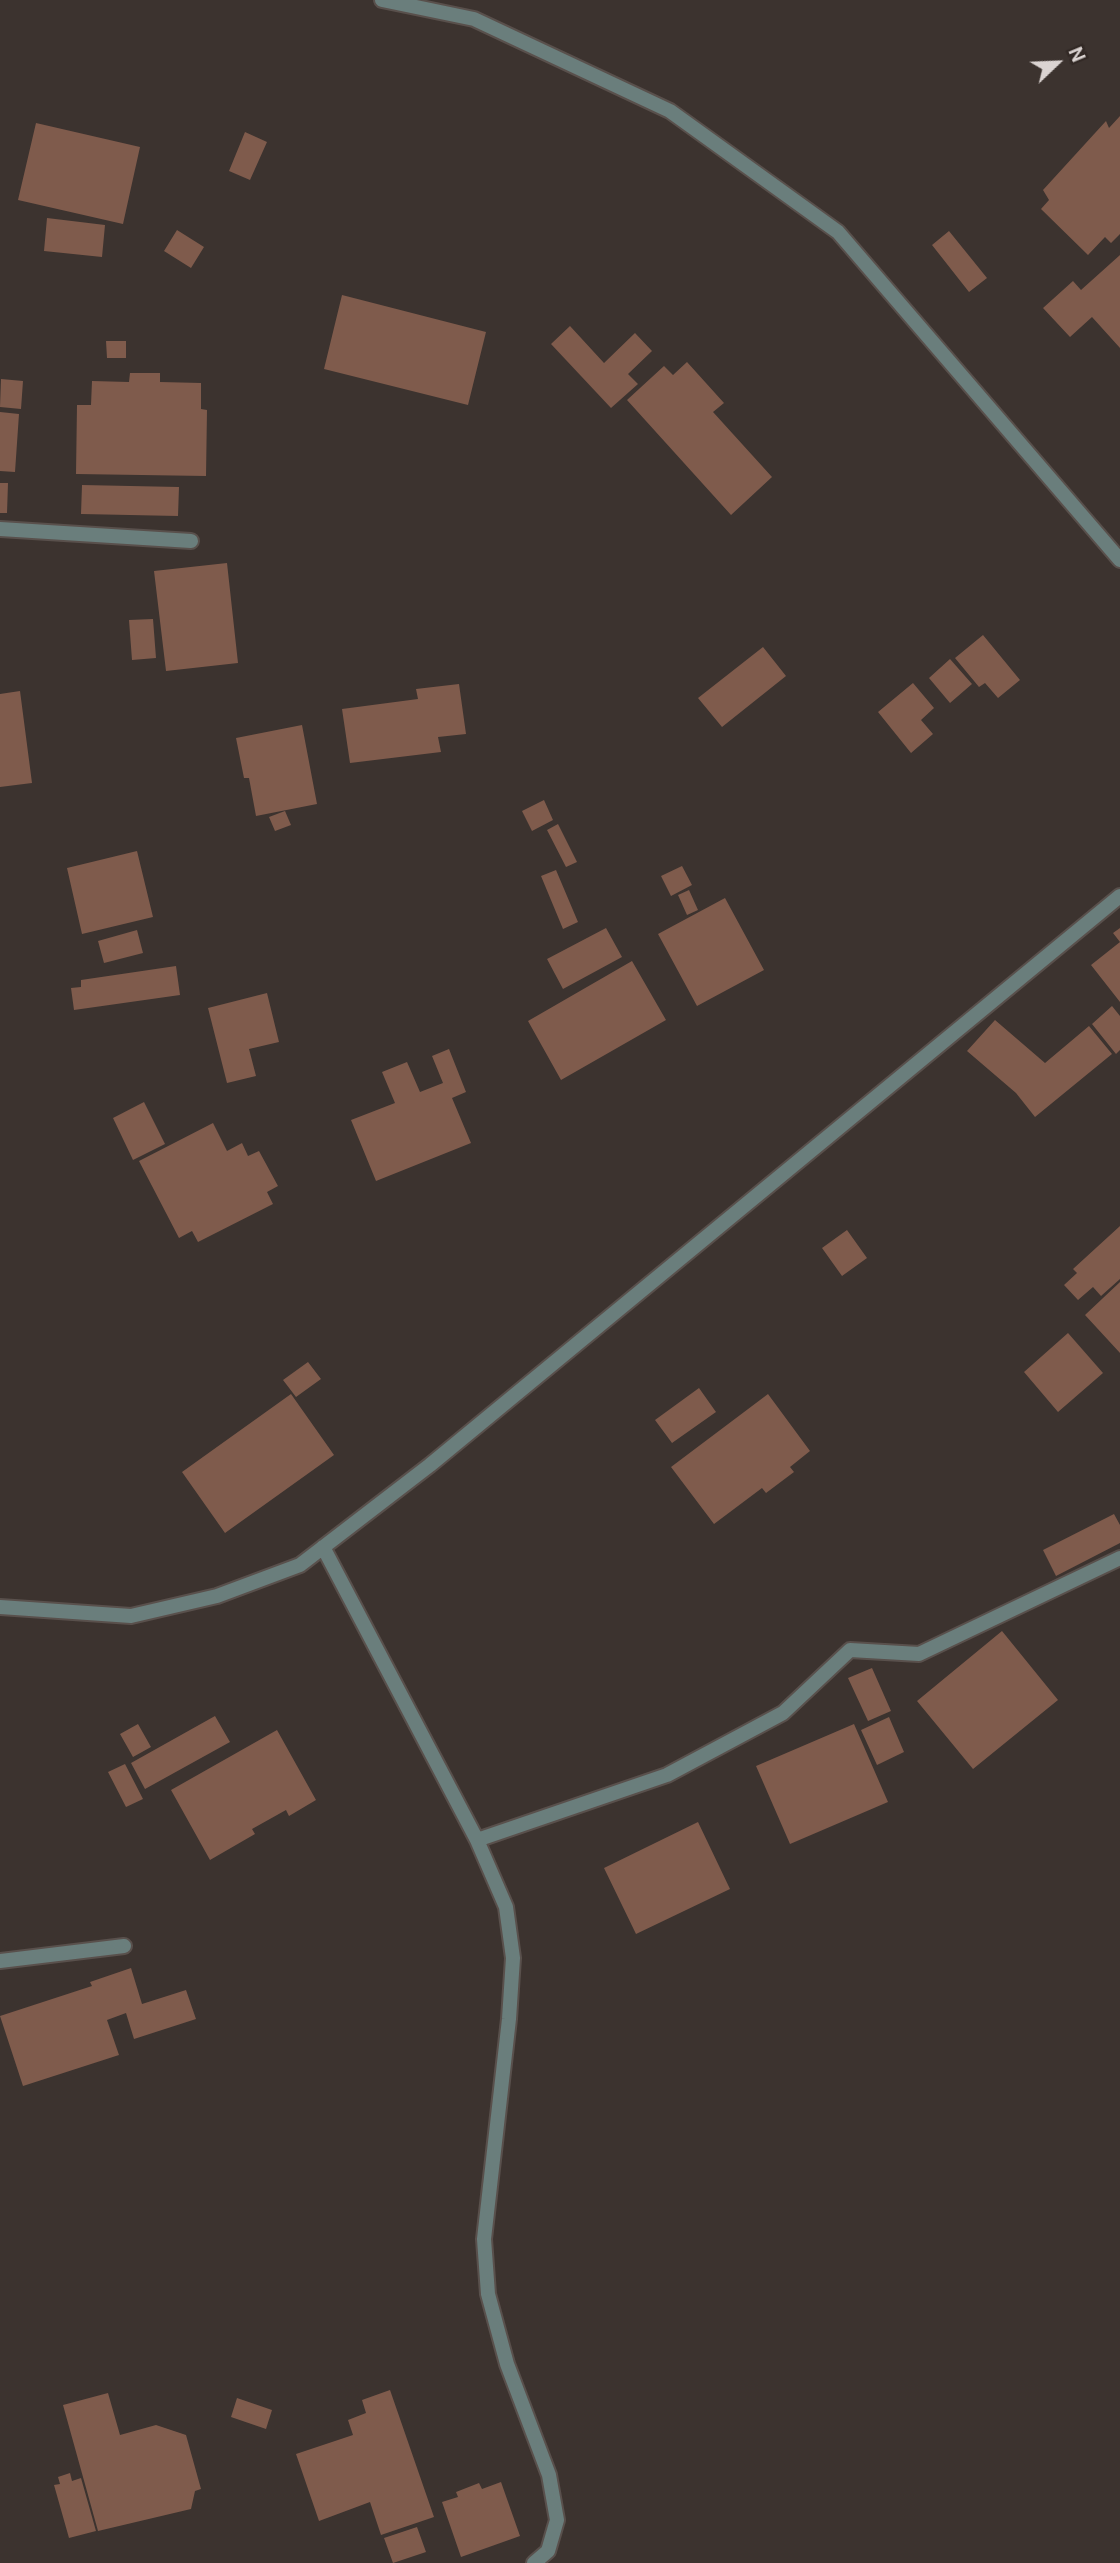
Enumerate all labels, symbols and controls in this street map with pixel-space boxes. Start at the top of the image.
north arrow [1022,28,1092,98]
text: N [1063,43,1091,66]

